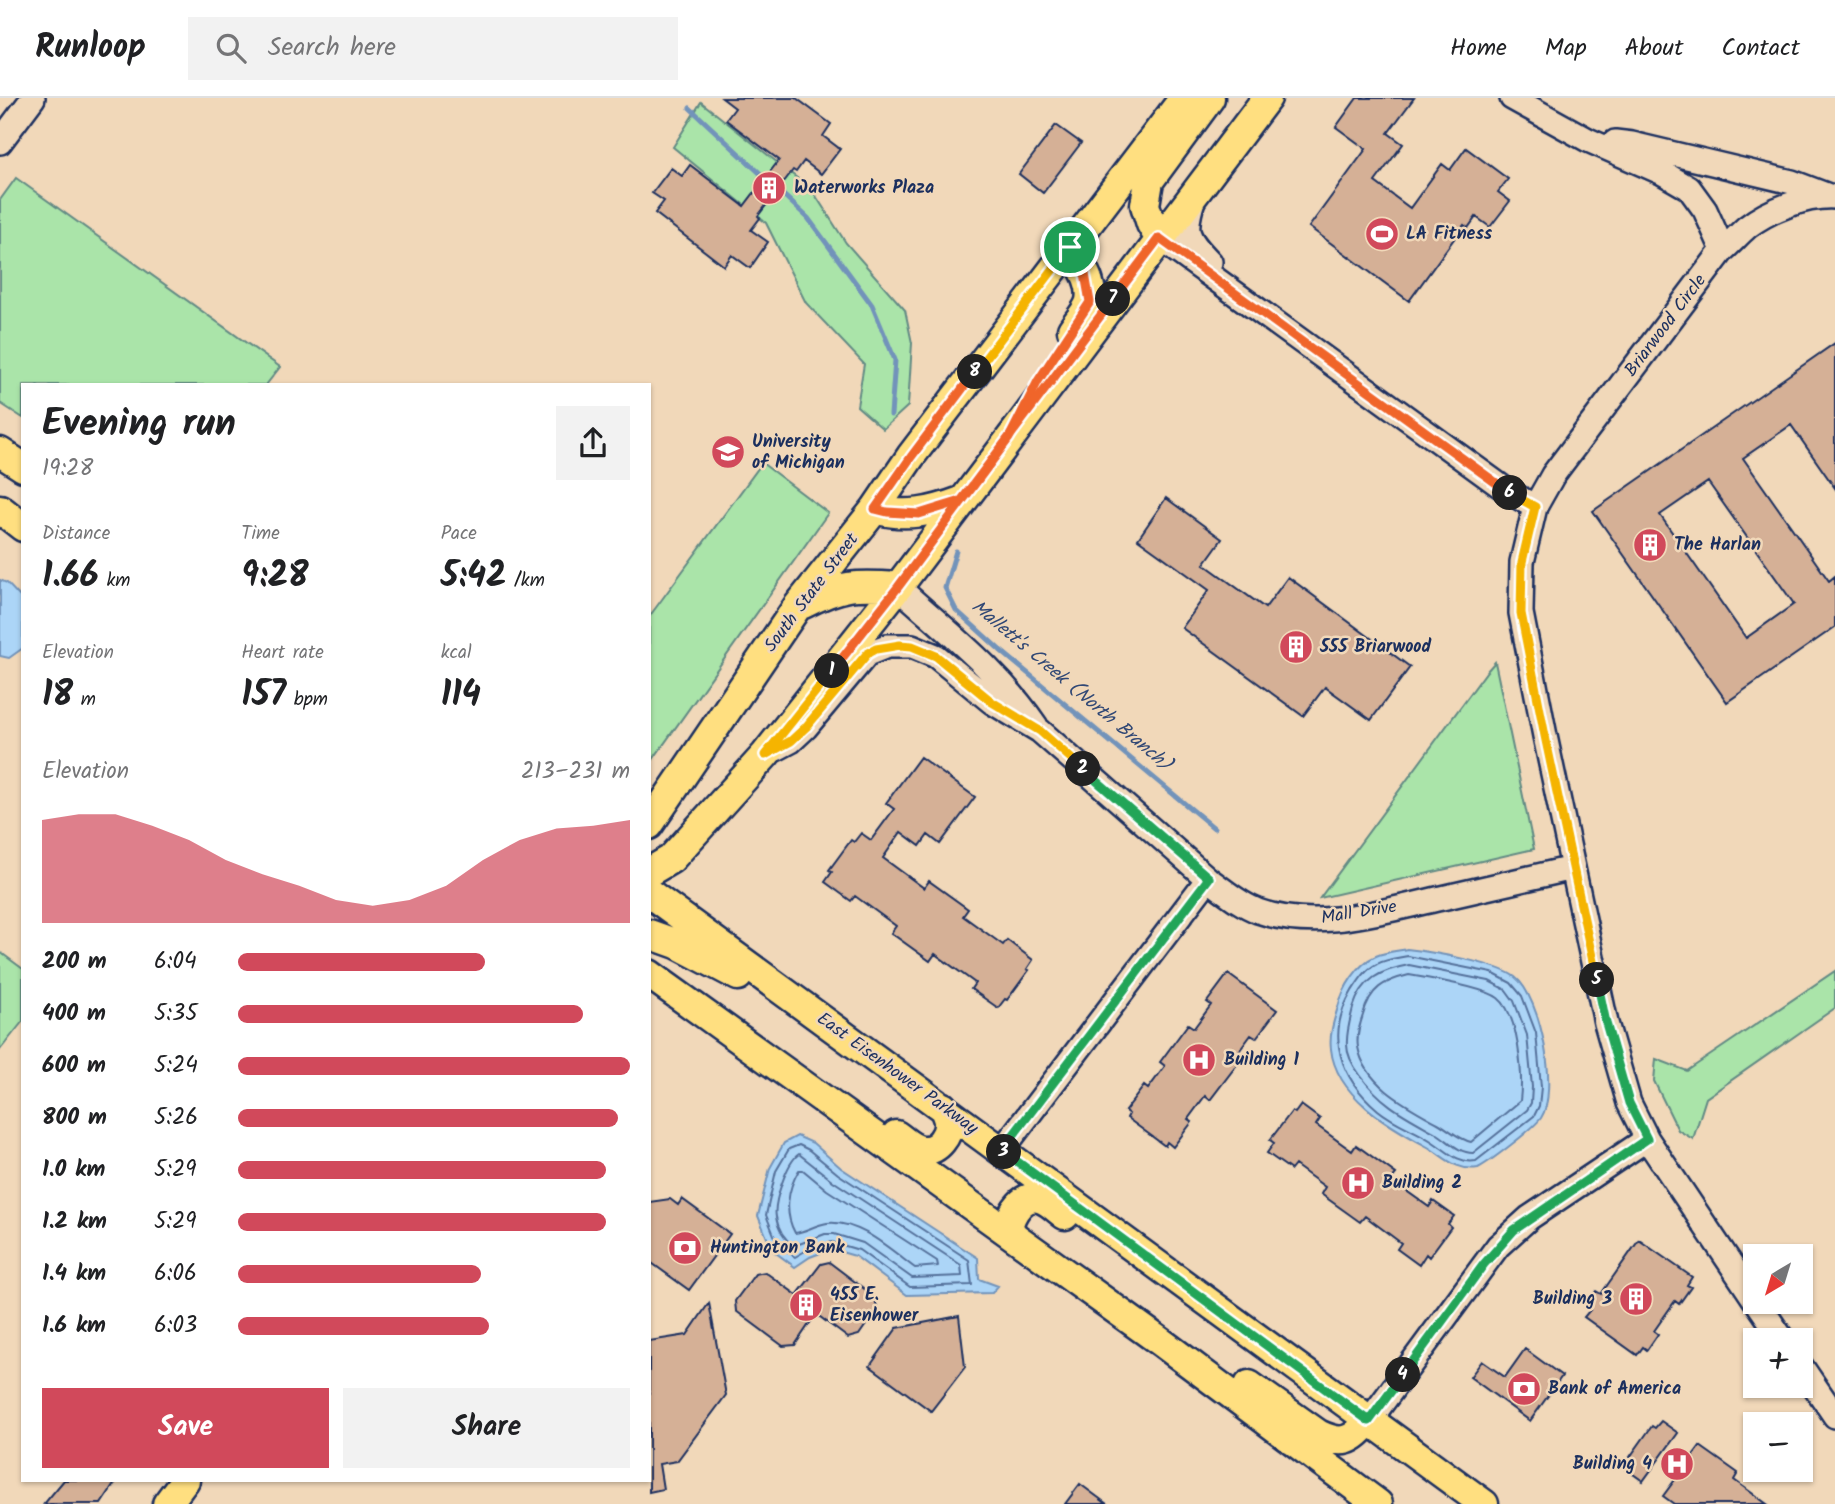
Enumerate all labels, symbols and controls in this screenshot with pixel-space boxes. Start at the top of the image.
search box [188,17,678,80]
text: Runloop [35,22,146,75]
text: Search here [268,27,396,69]
icon: search [212,29,250,67]
text: Home [1450,29,1507,68]
text: Map [1545,29,1587,68]
text: About [1625,29,1683,68]
text: Contact [1721,29,1800,68]
building icon: Waterworks Plaza [750,169,788,207]
place label: Waterworks Plaza [794,174,934,203]
sports icon: LA Fitness [1363,215,1401,253]
pin [1040,217,1100,277]
place label: LA Fitness [1406,220,1493,249]
icon: arrive [1051,228,1089,266]
street label: Briarwood Circle [1618,268,1714,384]
pin: 7 [1096,282,1130,316]
text: 7 [1108,283,1117,313]
pin: 8 [958,354,992,390]
text: 8 [969,356,980,386]
text: Evening run [42,395,236,455]
button: share [556,406,630,480]
place label: University of Michigan [752,428,845,478]
school or university icon: University of Michigan [709,433,747,471]
text: 19:28 [42,451,93,487]
pin: 6 [1492,476,1528,510]
text: 6 [1504,477,1515,507]
text: Distance [42,519,110,549]
text: Time [241,519,280,549]
text: Pace [441,519,477,549]
street label: South State Street [757,526,867,659]
building icon: The Harlan [1631,526,1669,564]
place label: The Harlan [1674,531,1761,560]
text: 1.66 [42,549,99,605]
text: 9:28 [241,549,309,605]
text: 5:42 [441,549,506,605]
text: km [99,566,130,596]
text: /km [506,566,545,596]
water label: Mallett's Creek (North Branch) [964,593,1180,781]
building icon: 555 Briarwood [1277,628,1315,666]
place label: 555 Briarwood [1319,633,1432,662]
text: Elevation [42,638,114,668]
text: Heart rate [241,638,324,668]
text: kcal [441,638,472,668]
pin: 1 [814,654,850,688]
text: 1 [829,655,834,685]
text: 18 [42,668,73,724]
text: 157 [241,668,286,724]
text: 114 [441,668,481,724]
text: m [73,685,96,715]
text: bpm [286,685,328,715]
pin: 2 [1066,752,1100,786]
text: 2 [1077,753,1088,783]
text: Elevation [42,754,129,790]
text: 213–231 m [521,754,630,790]
street label: Mall Drive [1319,893,1399,933]
text: 200 m [42,944,107,980]
text: 6:04 [154,944,197,980]
pin: 5 [1580,962,1614,998]
text: 5 [1592,964,1601,994]
text: 400 m [42,996,106,1032]
text: 5:35 [154,996,198,1032]
street label: East Eisenhower Parkway [810,1005,984,1143]
hospital icon: Building 1 [1180,1041,1218,1079]
place label: Building 1 [1224,1046,1299,1075]
text: 600 m [42,1048,106,1084]
text: 5:24 [154,1048,198,1084]
text: 800 m [42,1100,107,1136]
text: 5:26 [154,1100,198,1136]
pin: 3 [986,1134,1021,1170]
text: 3 [998,1136,1009,1166]
text: 1.0 km [42,1152,105,1188]
text: 5:29 [154,1152,197,1188]
hospital icon: Building 2 [1339,1164,1377,1202]
place label: Building 2 [1382,1169,1462,1198]
text: 1.2 km [42,1204,107,1240]
text: 5:29 [154,1204,197,1240]
bank icon: Huntington Bank [666,1229,704,1267]
place label: Huntington Bank [710,1234,845,1263]
north arrow [1743,1244,1813,1314]
map controls [1743,1244,1813,1482]
text: 1.4 km [42,1256,106,1292]
text: 6:06 [154,1256,197,1292]
building icon: Building 3 [1617,1280,1655,1318]
place label: 455 E. Eisenhower [830,1281,920,1331]
place label: Building 3 [1533,1285,1612,1314]
building icon: 455 E. Eisenhower [787,1286,825,1324]
text: 1.6 km [42,1308,106,1344]
text: 6:03 [154,1308,197,1344]
button: + [1743,1328,1813,1398]
pin: 4 [1386,1358,1420,1392]
text: 4 [1397,1359,1408,1389]
bank icon: Bank of America [1505,1370,1543,1408]
place label: Bank of America [1548,1375,1681,1404]
button: Save [42,1388,329,1468]
button: Share [343,1388,630,1468]
button: − [1743,1412,1813,1482]
hospital icon: Building 4 [1658,1445,1696,1483]
place label: Building 4 [1573,1450,1652,1479]

